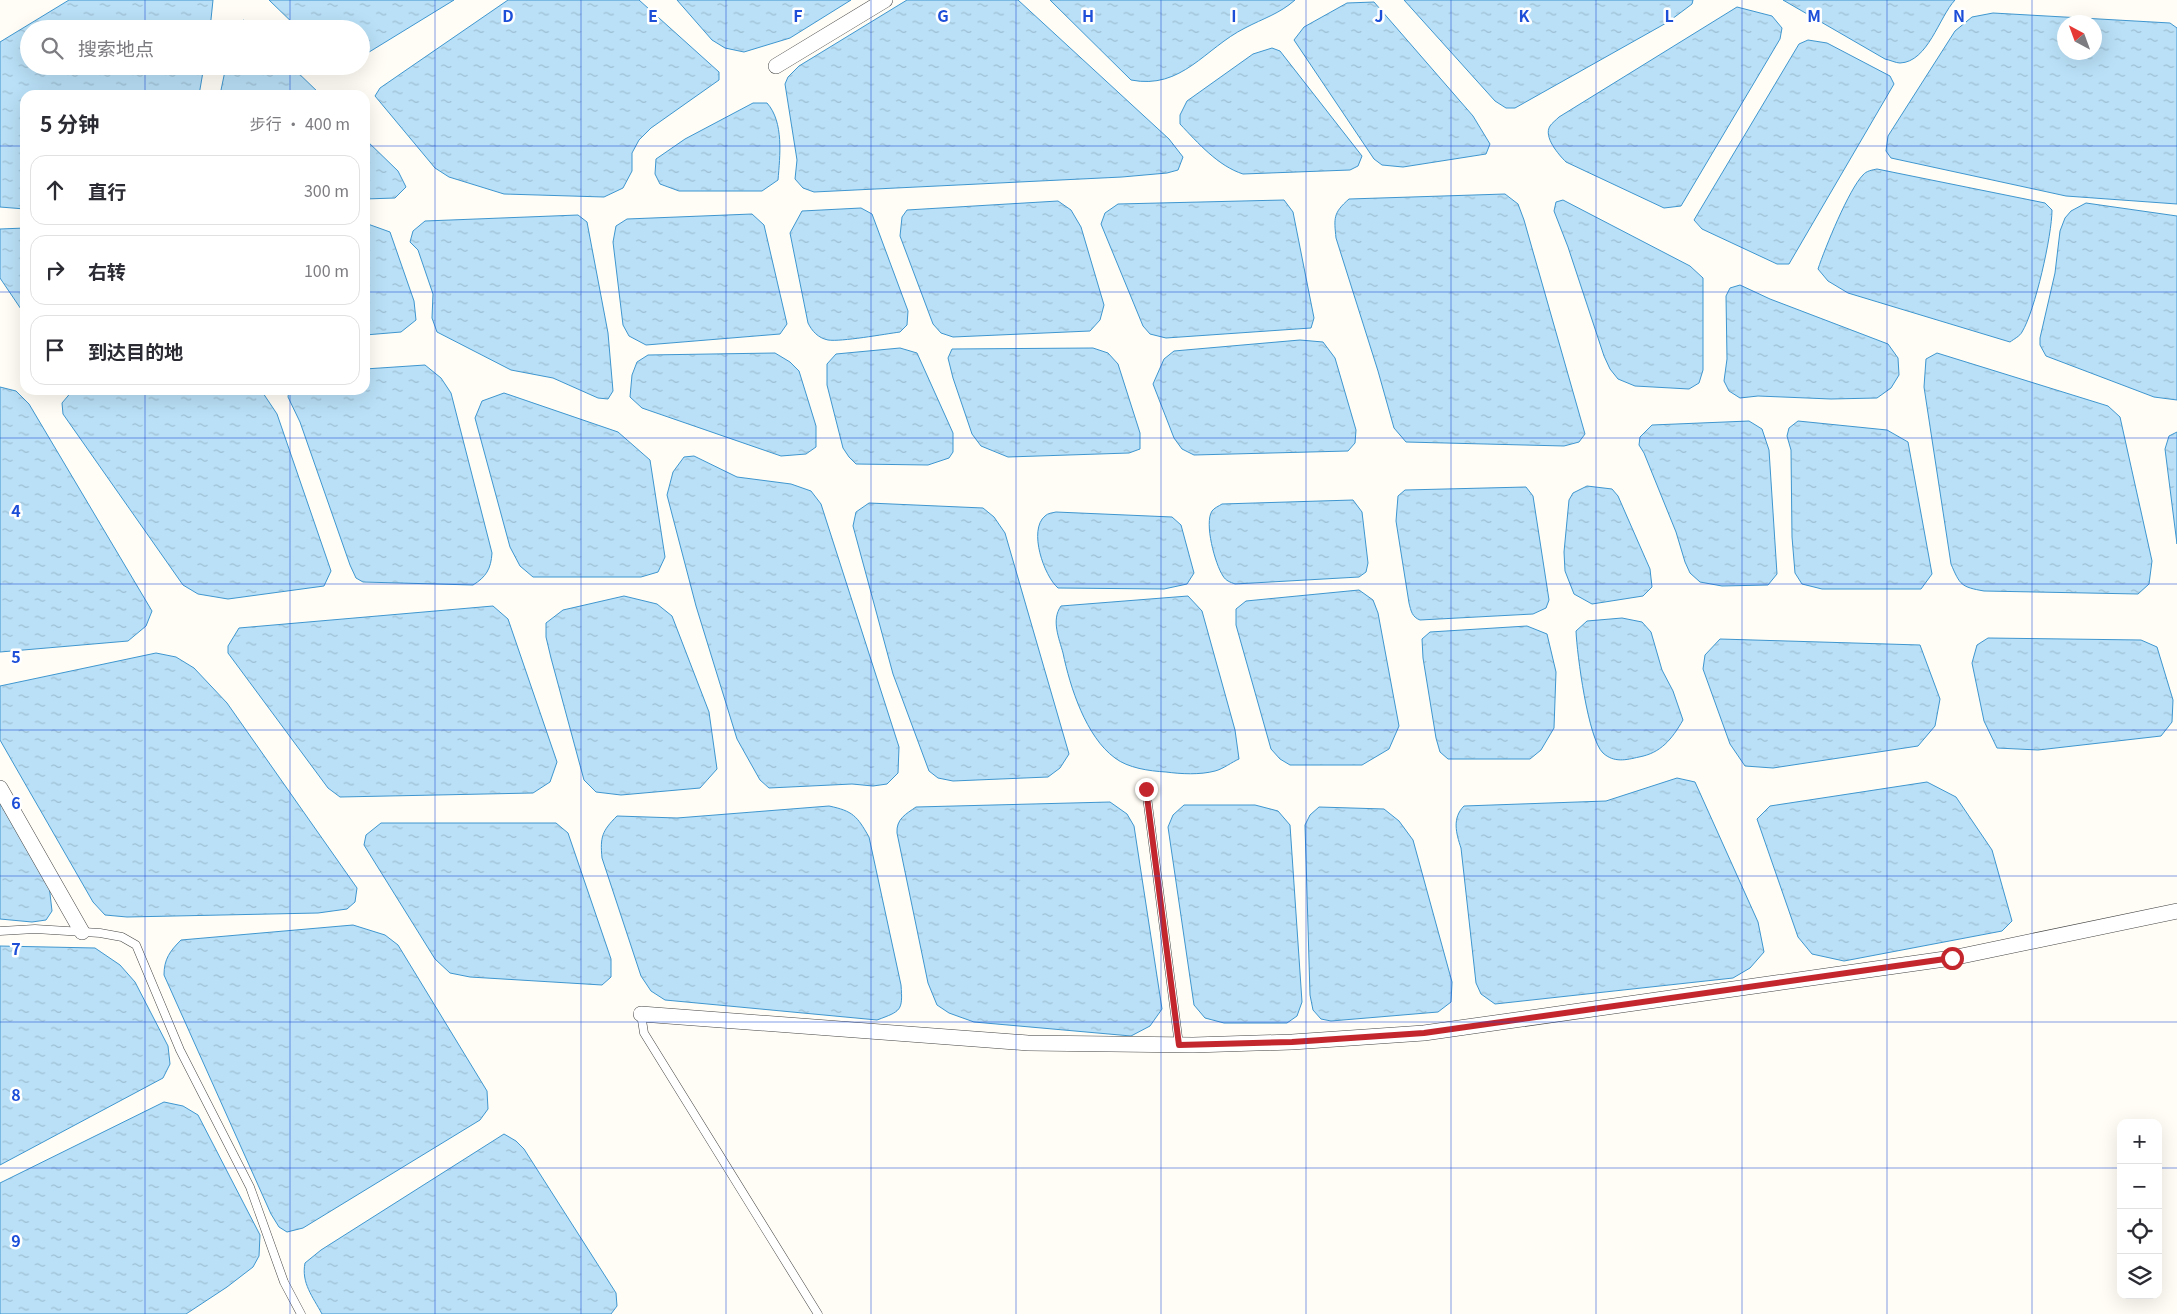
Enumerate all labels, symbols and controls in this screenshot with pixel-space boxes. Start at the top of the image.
text: D [502,3,514,27]
text: E [648,3,658,27]
text: F [793,3,803,27]
text: G [937,3,949,27]
text: H [1082,3,1094,27]
text: I [1231,3,1237,27]
text: J [1374,3,1384,27]
text: K [1519,3,1531,27]
text: L [1664,3,1674,27]
text: M [1807,3,1821,27]
text: N [1953,3,1965,27]
north arrow [2057,15,2102,60]
search box [20,20,370,75]
icon: search [38,34,66,62]
text: 搜索地点 [78,34,154,61]
text: 5 分钟 [40,108,99,138]
text: 步行 · 400 m [250,111,350,135]
icon: ahead [41,176,69,204]
text: 直行 [88,177,126,204]
text: 300 m [304,178,349,202]
icon: right [41,256,69,284]
text: 右转 [88,257,126,284]
text: 100 m [304,258,349,282]
icon: arrive [41,336,69,364]
text: 到达目的地 [88,337,183,364]
text: 4 [11,498,21,522]
text: 5 [11,644,21,668]
route end [1135,778,1158,801]
text: 6 [11,790,21,814]
text: 7 [11,936,21,960]
route start [1941,947,1964,970]
text: 8 [11,1082,21,1106]
map controls [2117,1119,2162,1299]
button: + [2117,1119,2162,1164]
button: − [2117,1164,2162,1209]
button: locate [2117,1209,2162,1254]
text: 9 [11,1228,21,1252]
button: layers [2117,1254,2162,1299]

